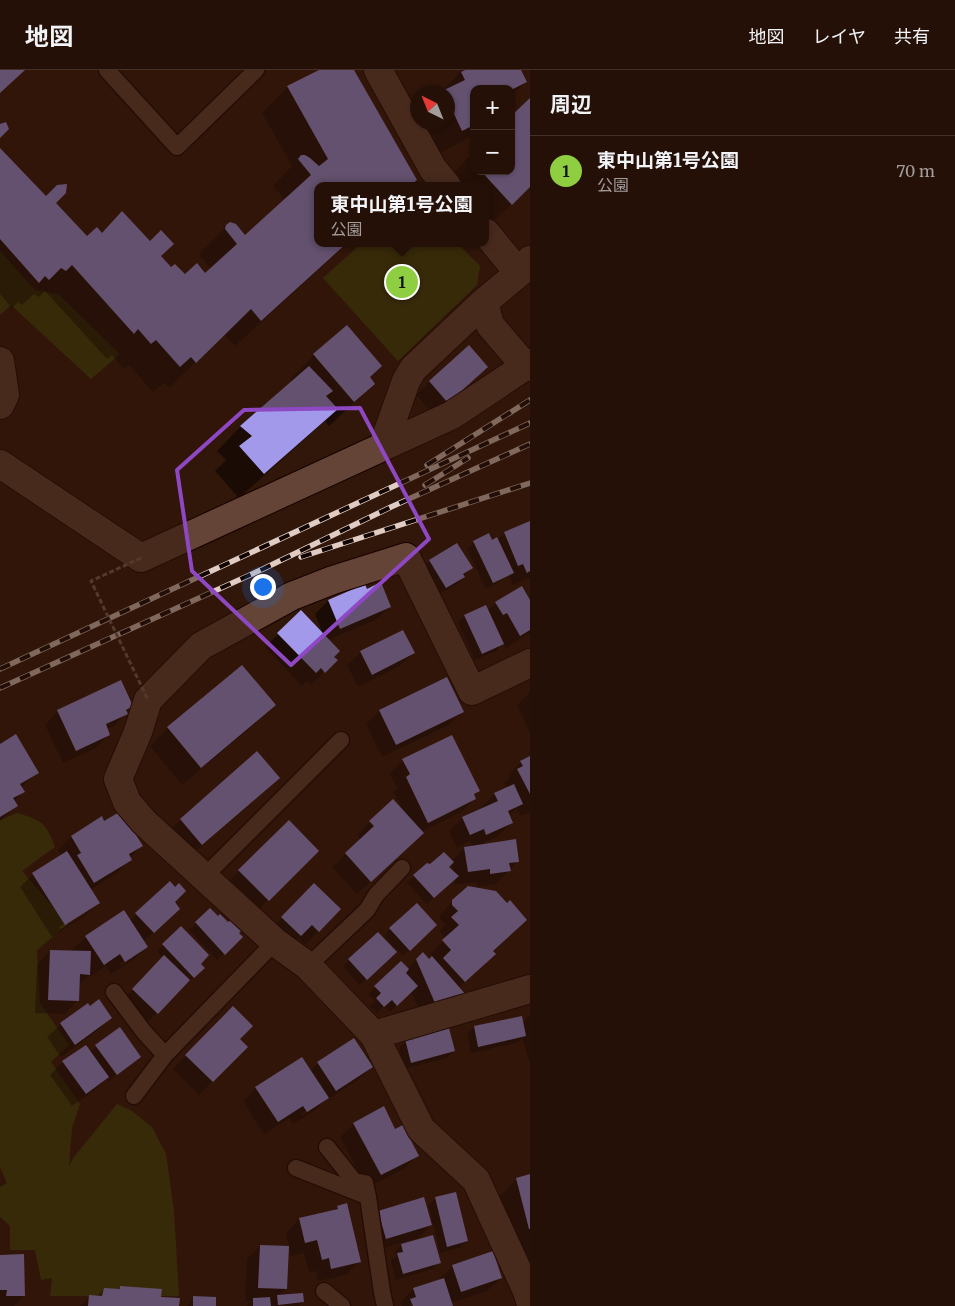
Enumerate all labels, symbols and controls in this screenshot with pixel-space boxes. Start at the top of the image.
text: 地図 [25,21,73,52]
text: 地図 [749,25,785,48]
text: レイヤ [813,25,866,48]
text: 共有 [894,25,930,48]
north arrow [410,85,455,130]
map controls [470,85,515,175]
button: + [470,85,515,130]
text: 周辺 [550,91,592,118]
button: − [470,130,515,175]
text: 東中山第1号公園 [597,148,739,172]
text: 1 [562,161,570,181]
text: 70 m [896,161,935,181]
text: 公園 [597,175,629,195]
popup [314,182,489,247]
text: 東中山第1号公園 [331,192,472,216]
text: 公園 [331,219,363,239]
pin: 1 [386,263,418,301]
your location [250,574,276,600]

